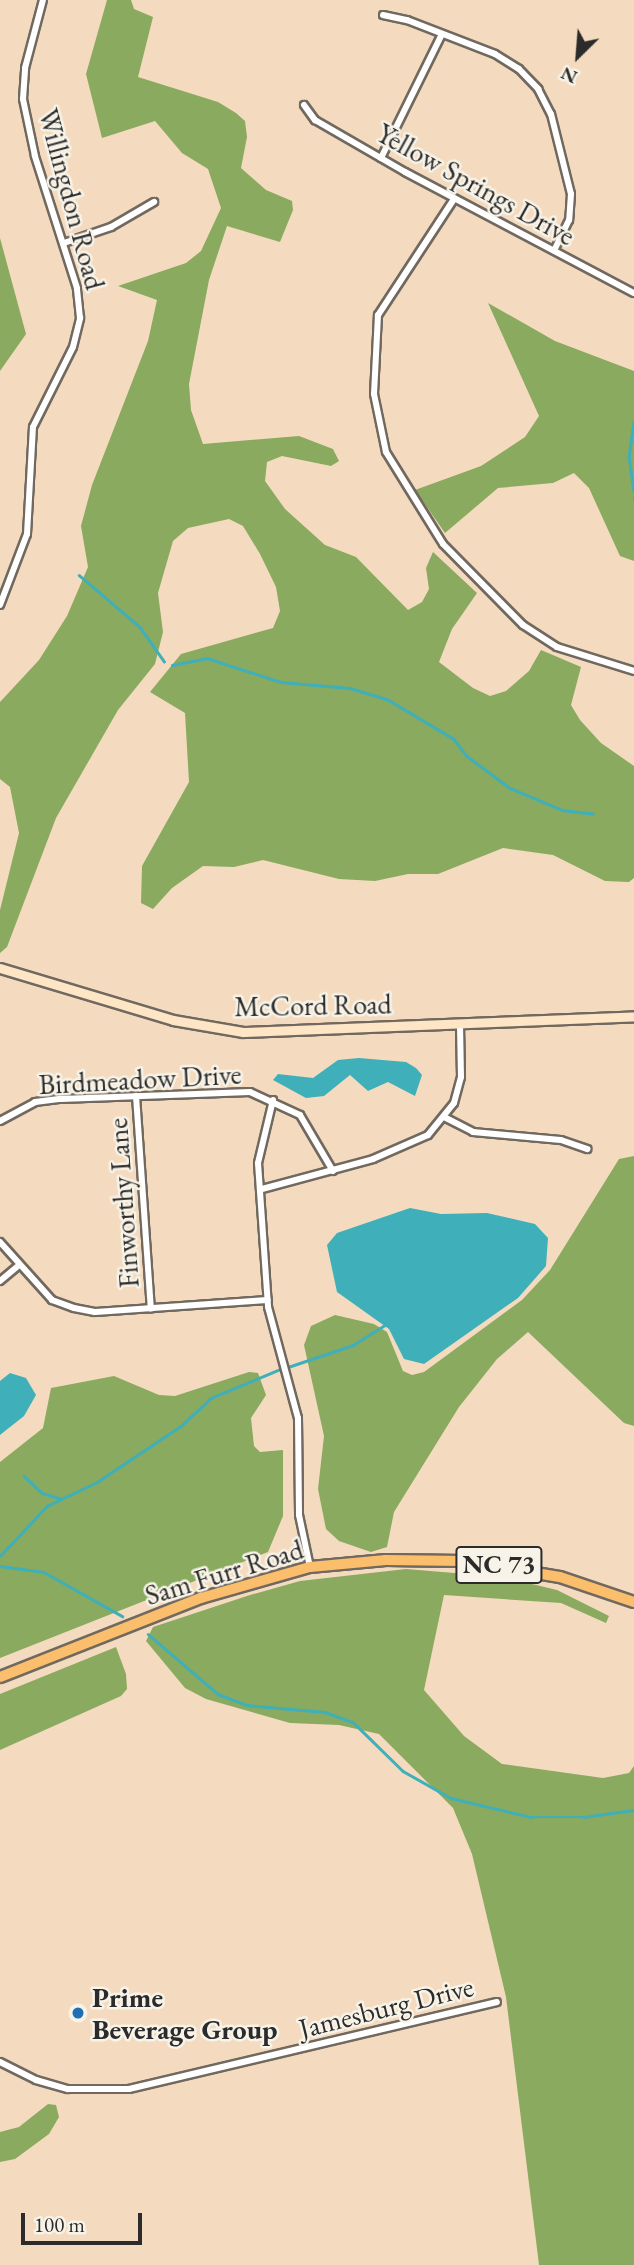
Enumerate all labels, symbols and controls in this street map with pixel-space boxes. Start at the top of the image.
north arrow [543,21,613,91]
text: N [557,61,581,90]
street label: Willingdon Road [32,105,112,293]
street label: Yellow Springs Drive [371,116,581,252]
street label: McCord Road [234,987,392,1023]
street label: Birdmeadow Drive [38,1057,242,1101]
street label: Finworthy Lane [100,1117,146,1289]
street label: Sam Furr Road [141,1532,307,1612]
road number: NC 73 [455,1542,543,1588]
street label: Jamesburg Drive [295,1969,477,2045]
place label: Prime Beverage Group [92,1980,278,2046]
marker: Prime Beverage Group [70,2005,86,2021]
scale bar [24,2198,145,2242]
text: 100 m [34,2211,85,2238]

